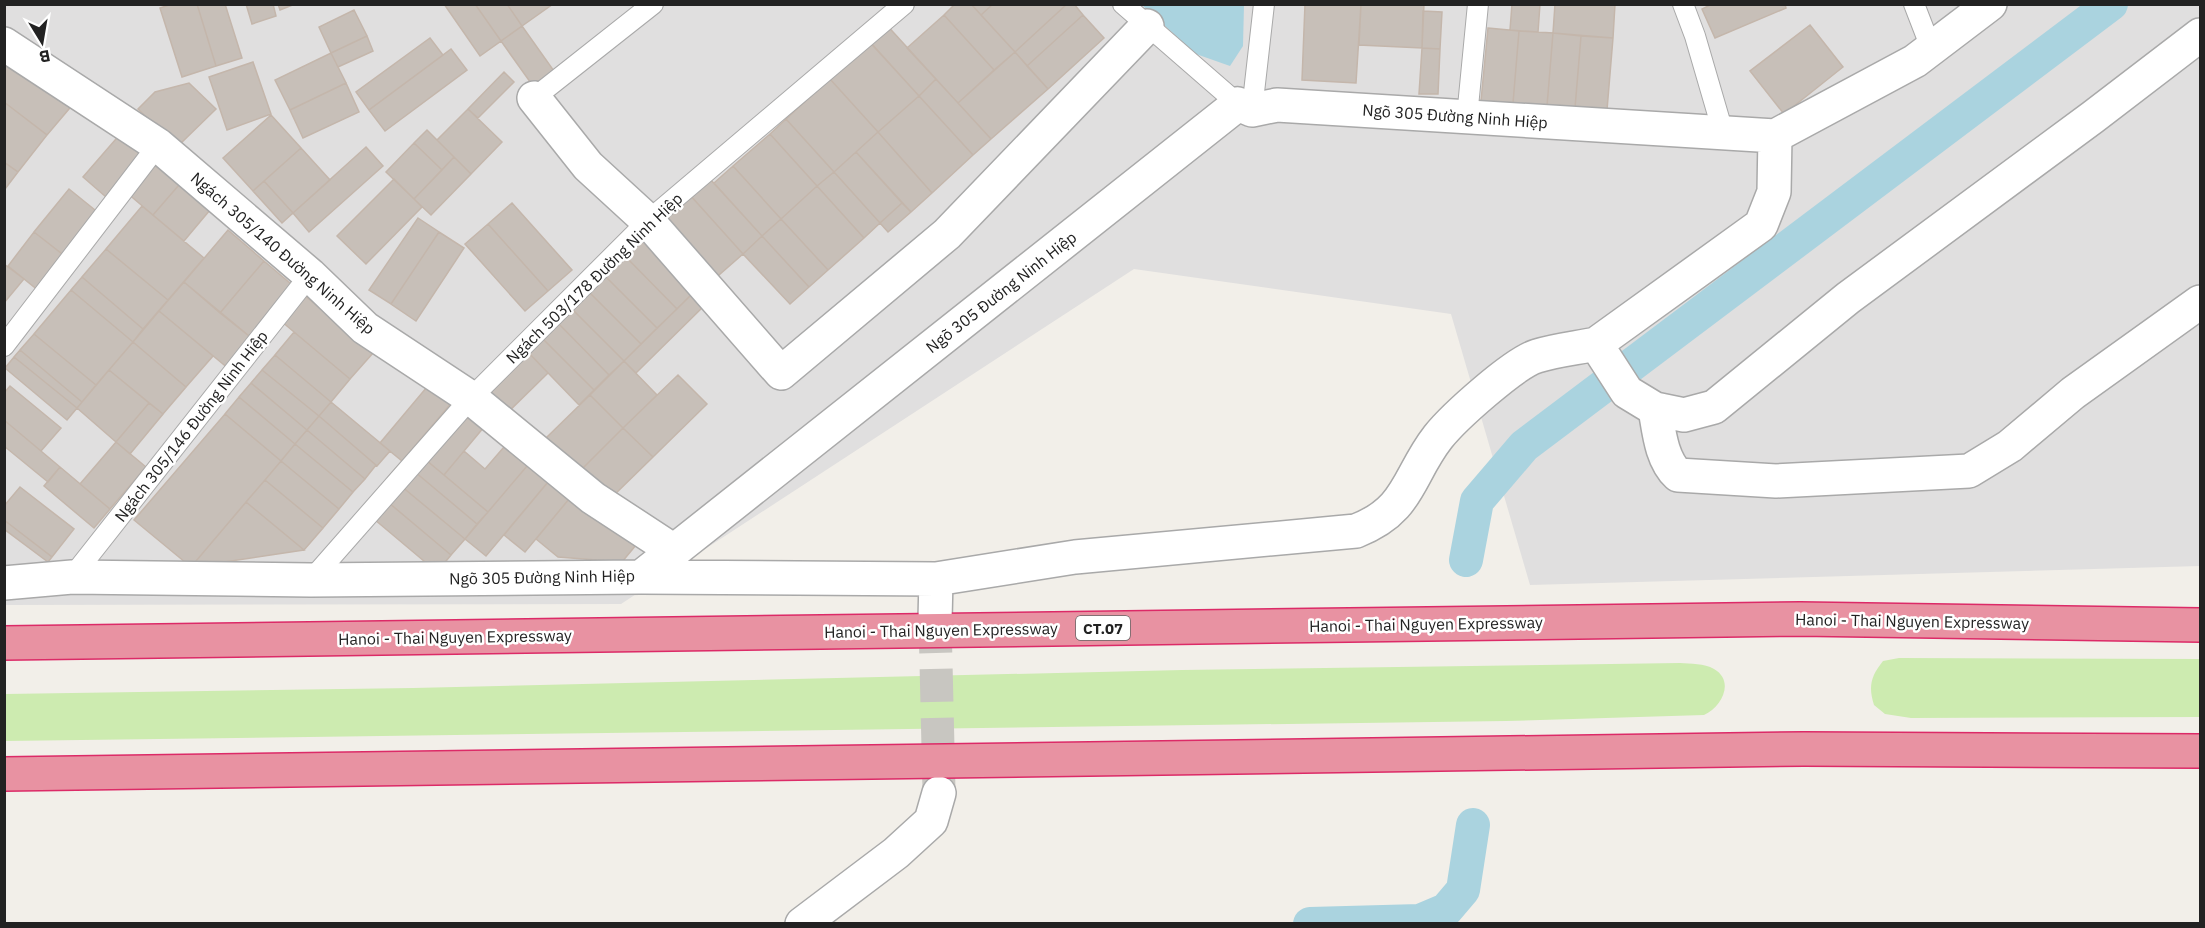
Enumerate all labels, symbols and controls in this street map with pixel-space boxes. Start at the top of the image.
north arrow [12,12,72,72]
text: B [37,46,52,68]
street label: Ngõ 305 Đường Ninh Hiệp [1362,100,1548,132]
street label: Ngách 305/140 Đường Ninh Hiệp [187,168,379,338]
street label: Ngách 503/178 Đường Ninh Hiệp [502,188,686,368]
street label: Ngõ 305 Đường Ninh Hiệp [922,227,1080,357]
street label: Ngách 305/146 Đường Ninh Hiệp [110,326,272,526]
street label: Ngõ 305 Đường Ninh Hiệp [449,565,635,589]
street label: Hanoi - Thai Nguyen Expressway [1795,609,2029,633]
street label: Hanoi - Thai Nguyen Expressway [1309,612,1543,636]
road number: CT.07 [1076,616,1130,640]
street label: Hanoi - Thai Nguyen Expressway [824,618,1058,642]
street label: Hanoi - Thai Nguyen Expressway [338,625,572,649]

